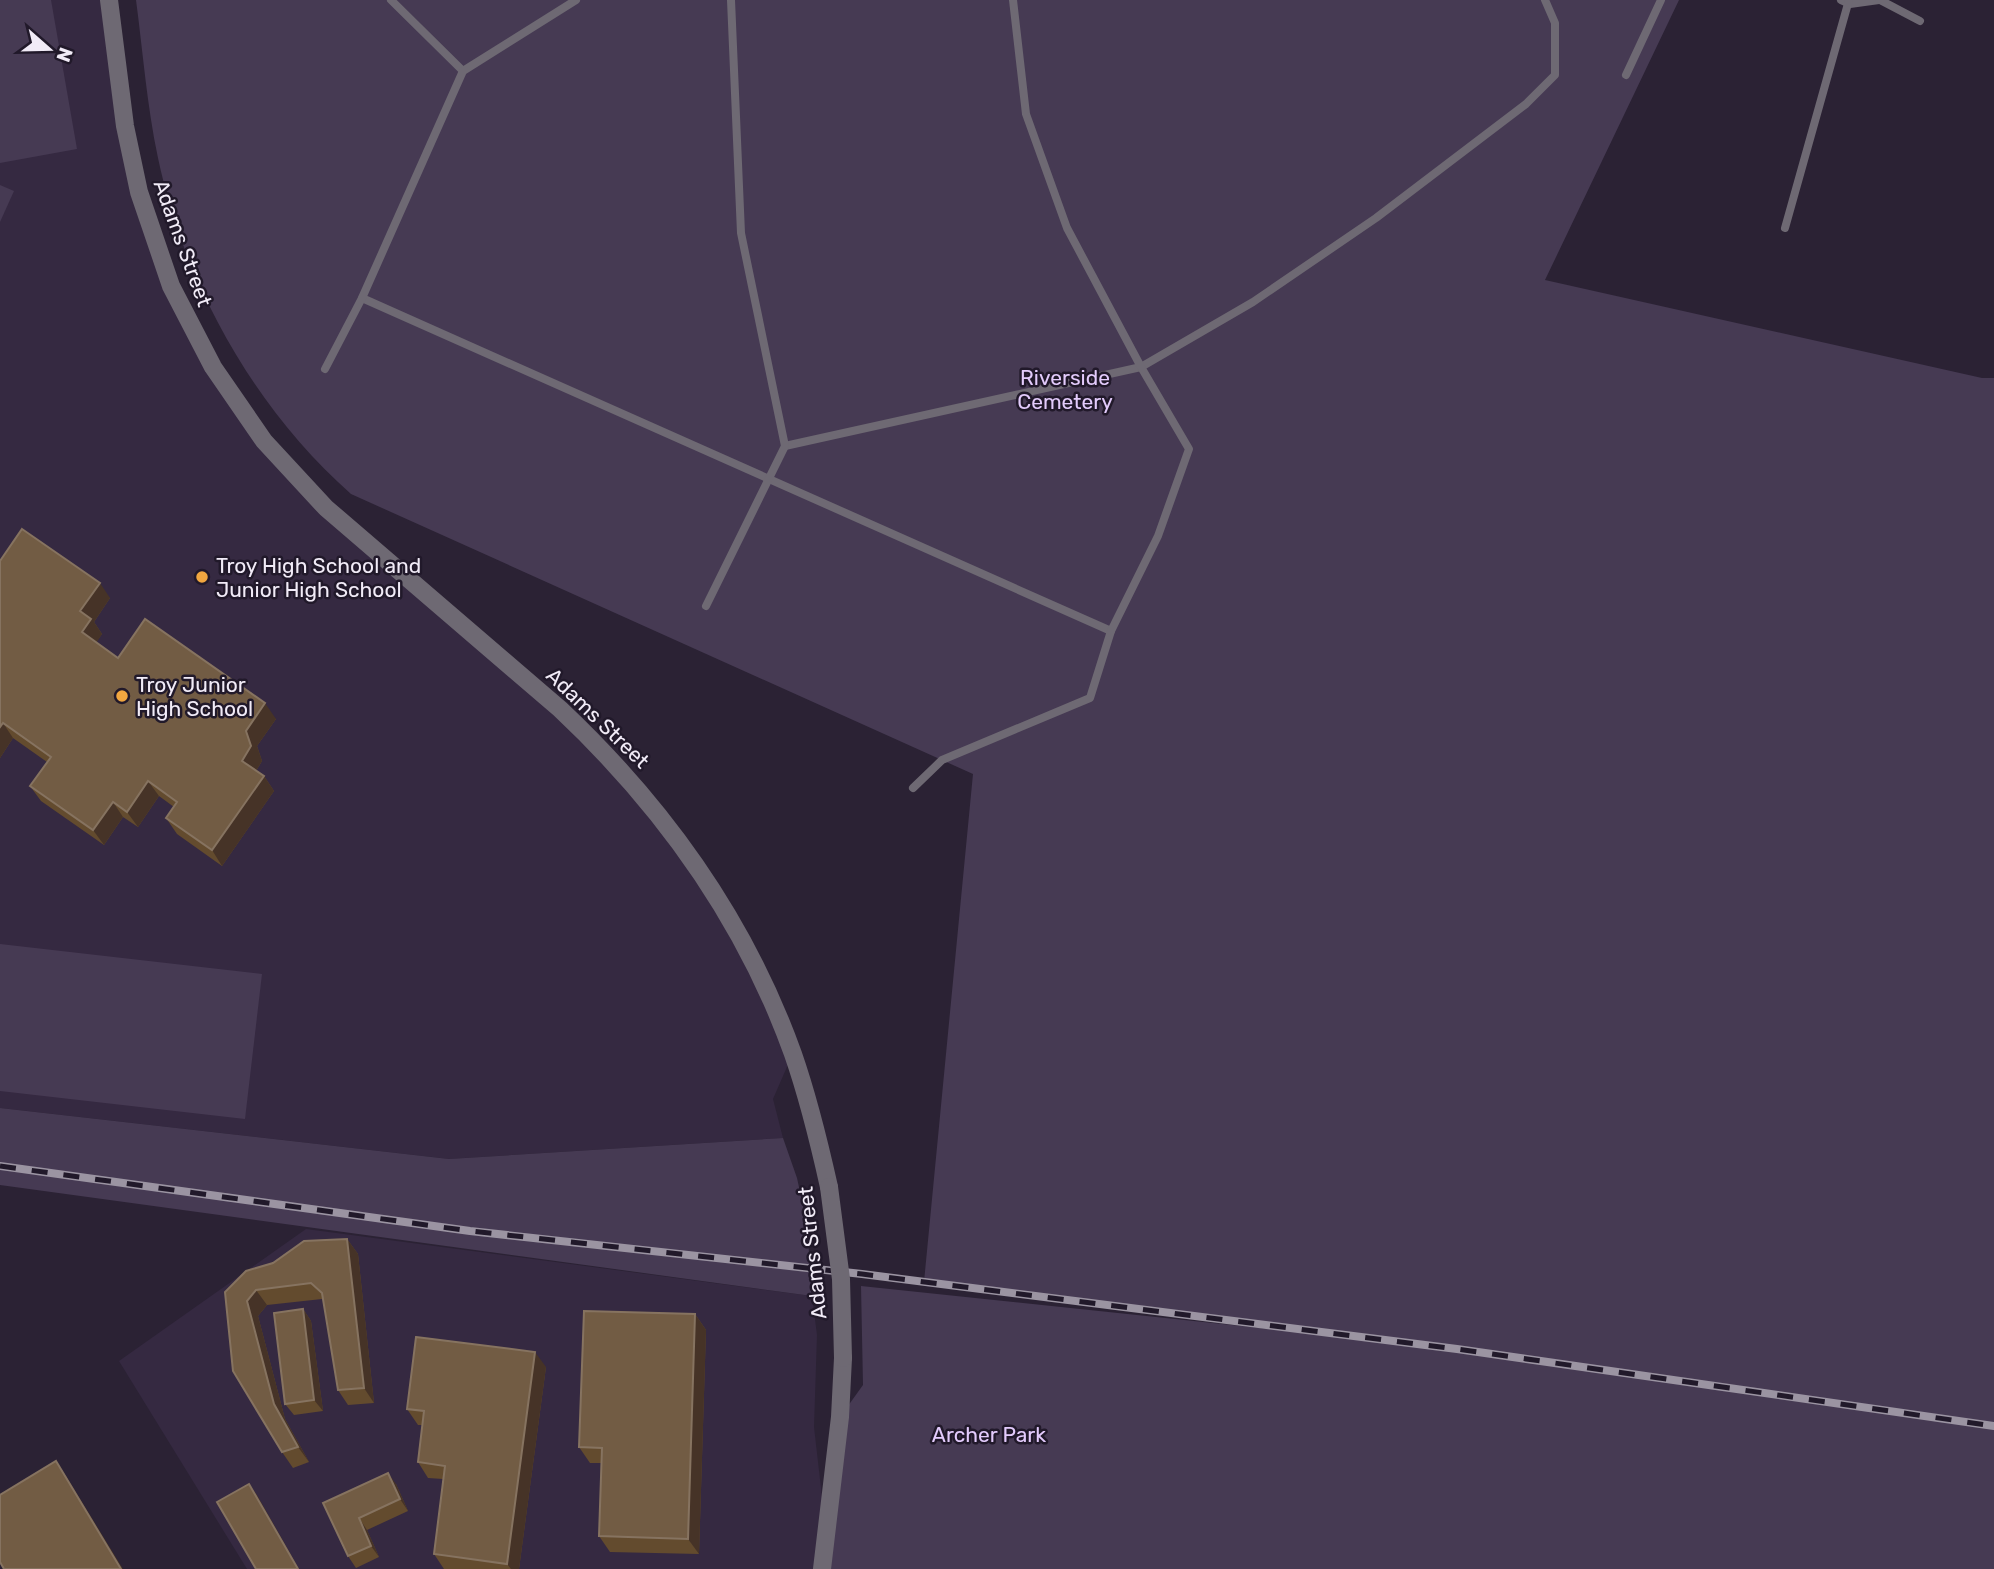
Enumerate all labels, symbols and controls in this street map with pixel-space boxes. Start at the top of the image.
north arrow [14,14,84,84]
text: N [51,44,78,65]
street label: Adams Street [148,176,218,310]
park label: Riverside Cemetery [1017,365,1113,414]
place label: Troy High School and Junior High School [216,553,421,602]
marker: Troy High School and Junior High School [194,569,210,585]
street label: Adams Street [541,663,655,773]
place label: Troy Junior High School [136,672,253,721]
marker: Troy Junior High School [114,688,130,704]
street label: Adams Street [793,1185,831,1321]
park label: Archer Park [932,1422,1046,1447]

